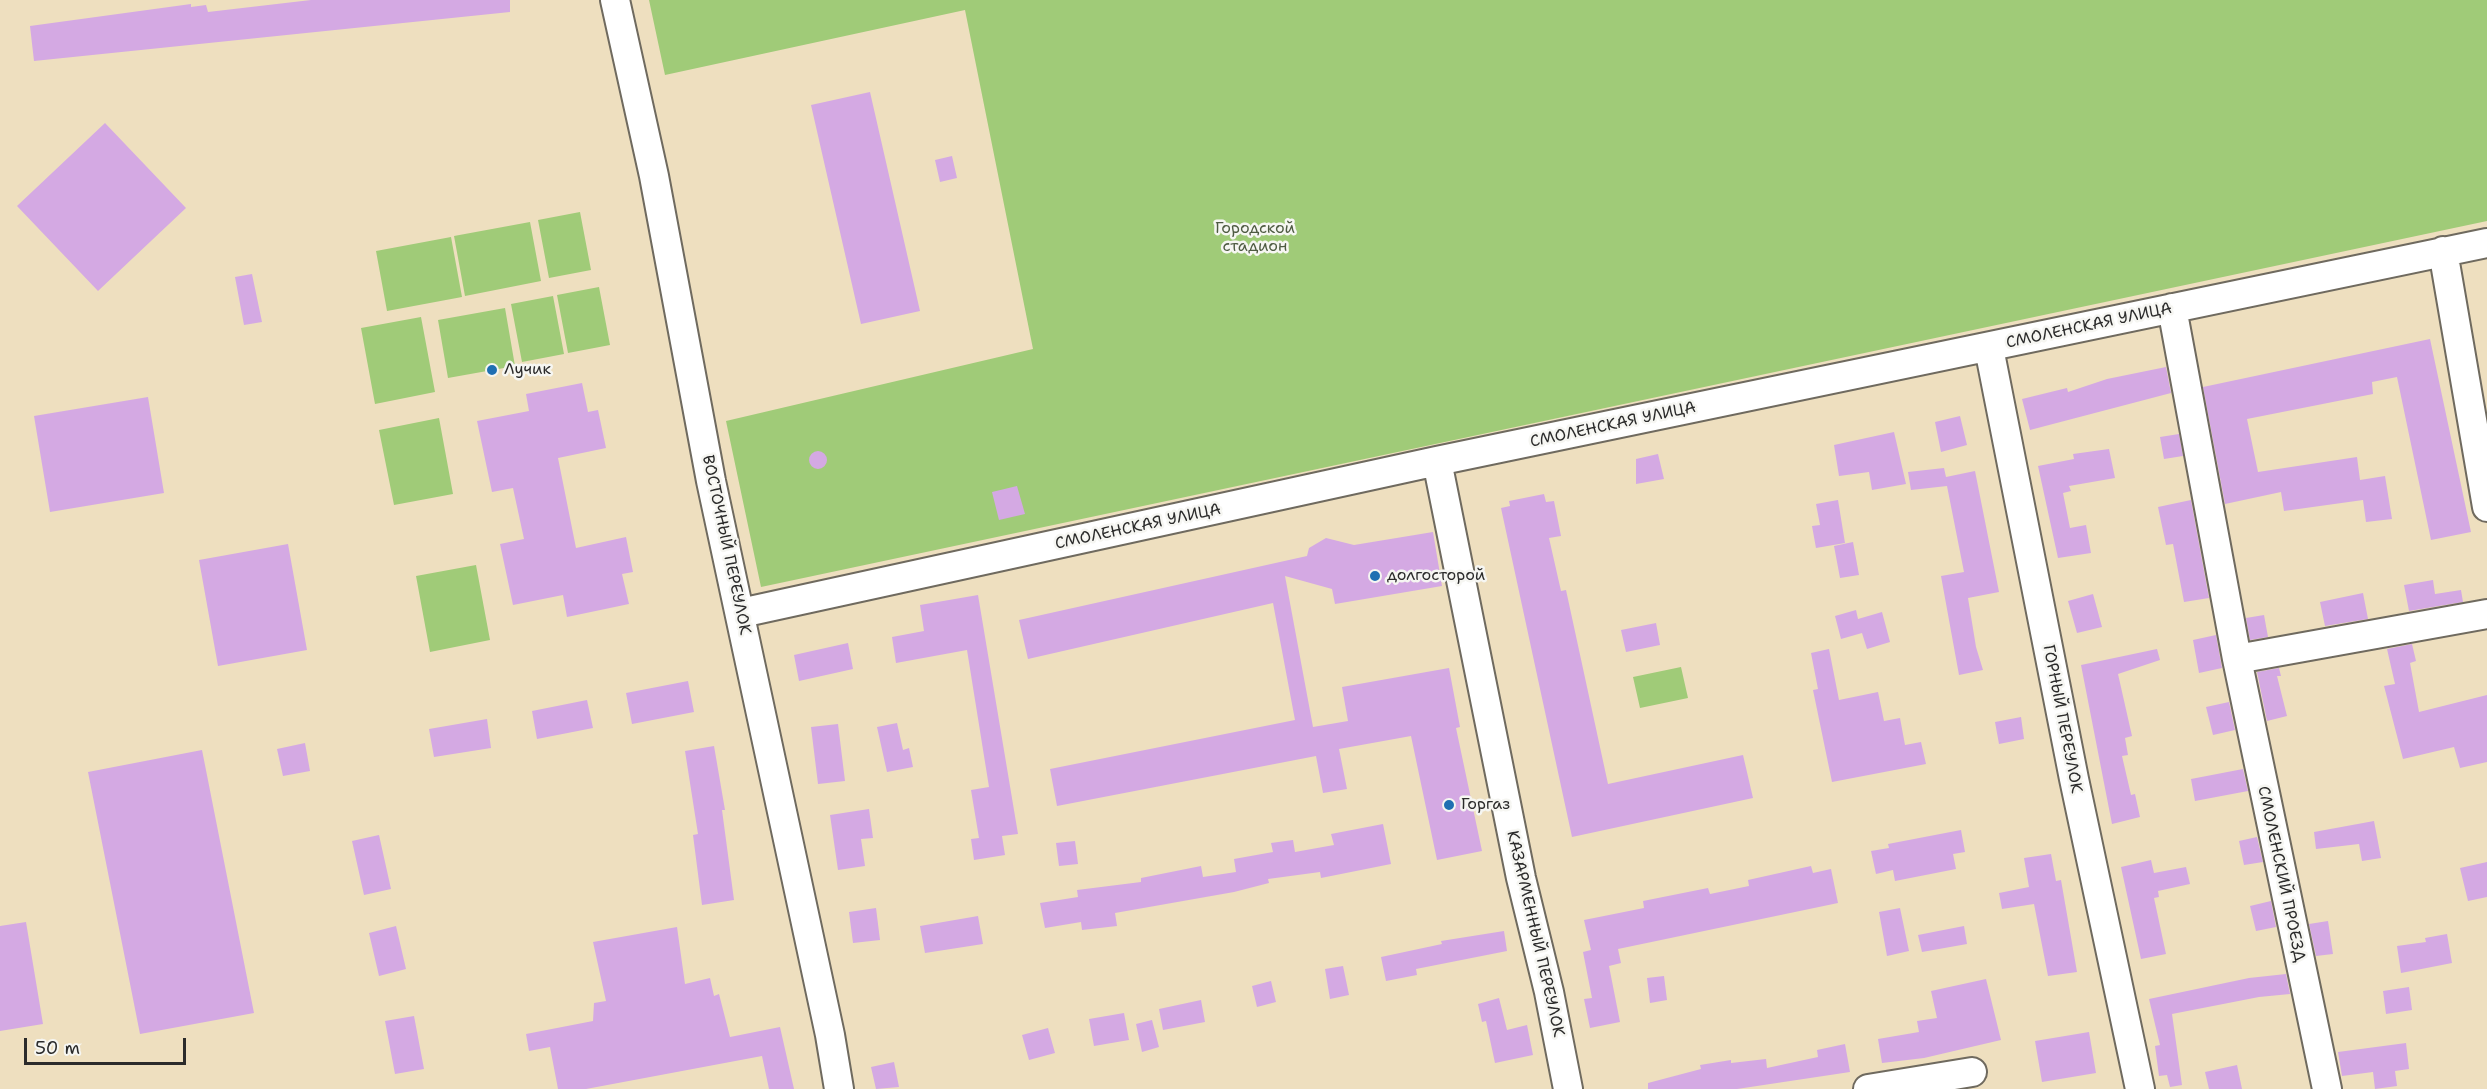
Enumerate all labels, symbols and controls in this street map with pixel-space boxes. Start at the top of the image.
park label: Городской стадион [1215,219,1295,257]
street label: СМОЛЕНСКАЯ УЛИЦА [2004,299,2174,353]
place label: Лучик [504,360,551,380]
marker: Лучик [485,363,499,377]
street label: СМОЛЕНСКАЯ УЛИЦА [1528,398,1698,452]
street label: ВОСТОЧНЫЙ ПЕРЕУЛОК [698,453,754,637]
street label: СМОЛЕНСКАЯ УЛИЦА [1053,500,1223,554]
place label: долгосторой [1387,566,1485,586]
marker: долгосторой [1368,569,1382,583]
street label: ГОРНЫЙ ПЕРЕУЛОК [2038,643,2086,795]
street label: СМОЛЕНСКИЙ ПРОЕЗД [2253,784,2309,964]
place label: Горгаз [1461,795,1510,815]
marker: Горгаз [1442,798,1456,812]
street label: КАЗАРМЕННЫЙ ПЕРЕУЛОК [1502,829,1568,1039]
scale bar [27,1026,189,1064]
text: 50 m [35,1036,80,1060]

